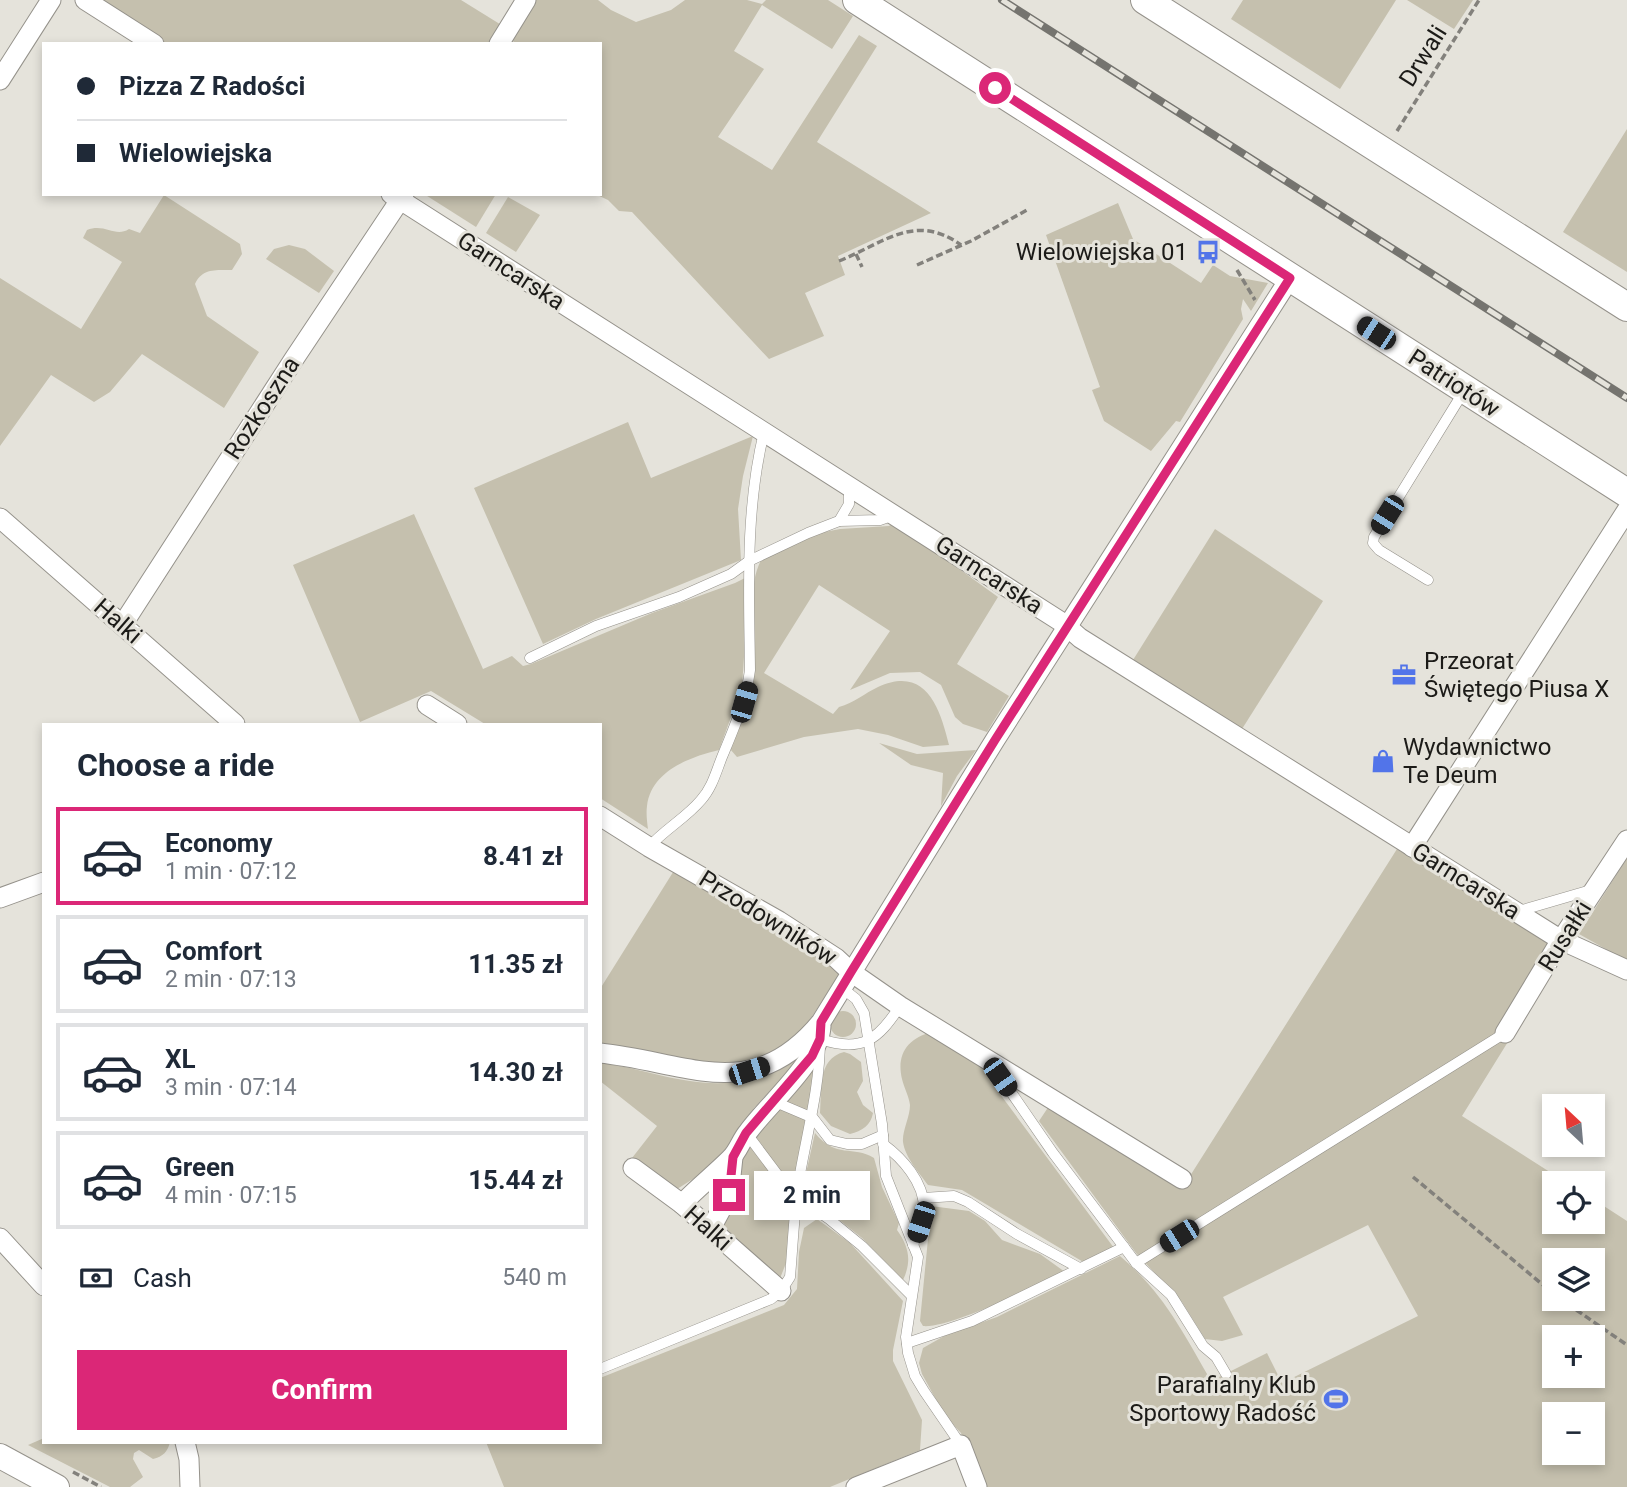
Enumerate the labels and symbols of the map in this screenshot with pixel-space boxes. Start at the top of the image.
street label: Drwali [1393,20,1453,92]
route start [979,72,1011,104]
street label: Garncarska [452,226,570,316]
place label: Wielowiejska 01 [1016,238,1188,266]
bus stop icon: Wielowiejska 01 [1194,238,1222,266]
car [1353,313,1400,353]
street label: Patriotów [1403,343,1505,423]
street label: Rozkoszna [218,351,306,465]
car [1367,492,1408,538]
street label: Garncarska [930,530,1048,620]
street label: Halki [88,593,148,649]
place label: Przeorat Świętego Piusa X [1424,647,1609,703]
office icon: Przeorat Świętego Piusa X [1390,661,1418,689]
car [729,679,760,725]
place label: Wydawnictwo Te Deum [1403,733,1551,789]
shop icon: Wydawnictwo Te Deum [1369,747,1397,775]
street label: Garncarska [1407,837,1525,925]
street label: Przodowników [694,865,842,971]
street label: Rusałki [1532,896,1598,976]
car [980,1054,1021,1100]
car [726,1055,773,1087]
north arrow [1542,1094,1605,1157]
callout: 2 min [754,1170,869,1220]
route end [713,1179,745,1211]
car [905,1199,938,1245]
street label: Halki [679,1200,737,1256]
car [1156,1216,1203,1256]
place label: Parafialny Klub Sportowy Radość [1129,1371,1316,1427]
sports icon: Parafialny Klub Sportowy Radość [1322,1385,1350,1413]

